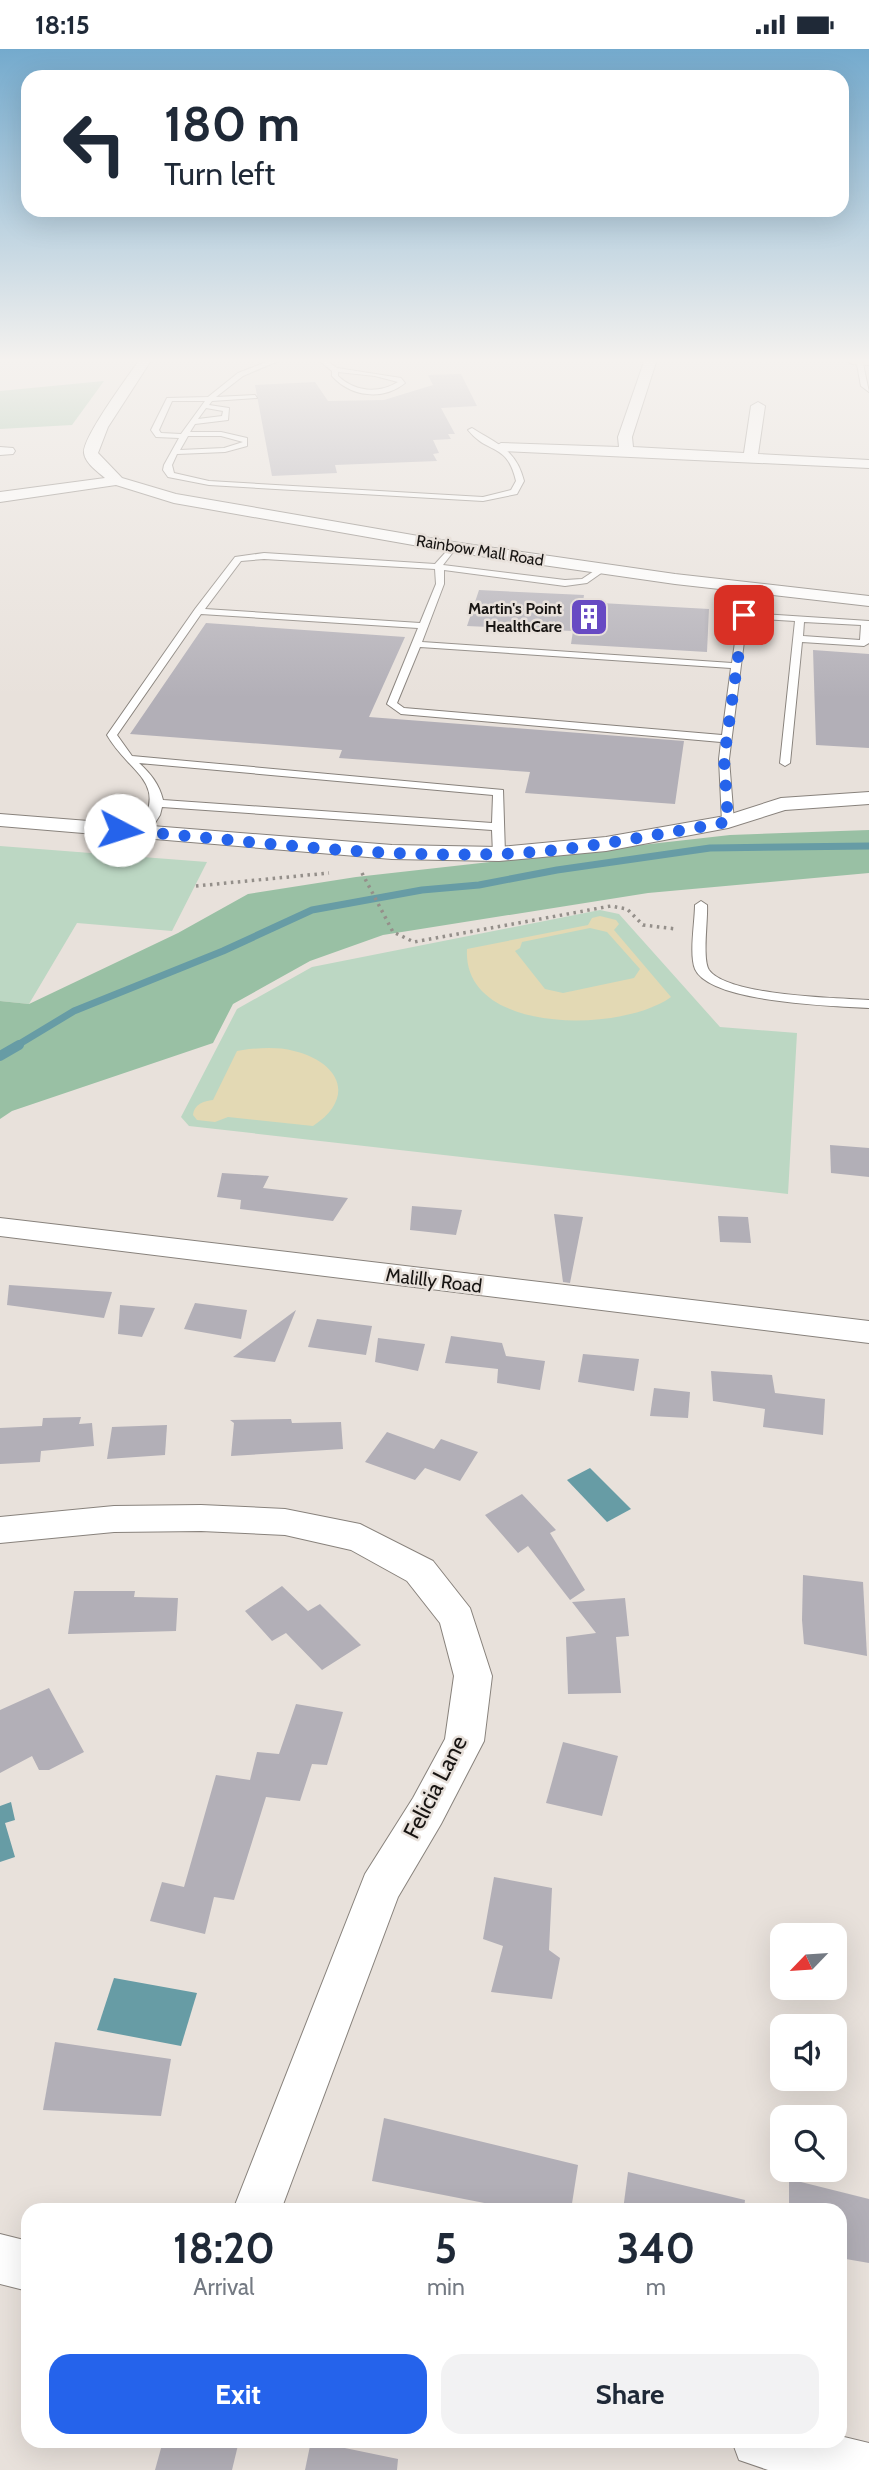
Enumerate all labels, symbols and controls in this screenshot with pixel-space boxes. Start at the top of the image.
text: 18:15 [35,9,90,41]
text: 180 m [164,94,300,153]
icon: left [49,98,140,189]
text: Turn left [164,154,275,193]
street label: Rainbow Mall Road [415,531,545,570]
pin [714,585,774,645]
building icon: Martin's Point HealthCare [568,596,610,638]
icon: arrive [725,596,763,634]
place label: Martin's Point HealthCare [468,599,562,636]
position arrow [83,793,157,867]
street label: Malilly Road [384,1263,483,1298]
street label: Felicia Lane [397,1731,473,1843]
north arrow [770,1923,847,2000]
map controls [770,1923,847,2182]
button: sound [770,2014,847,2091]
button: search [770,2105,847,2182]
text: 18:20 [173,2222,275,2274]
text: 5 [435,2222,457,2274]
text: 340 [617,2222,695,2274]
text: Arrival [193,2273,255,2301]
text: min [427,2273,465,2301]
text: m [646,2273,666,2301]
button: Exit [49,2354,427,2434]
button: Share [441,2354,819,2434]

